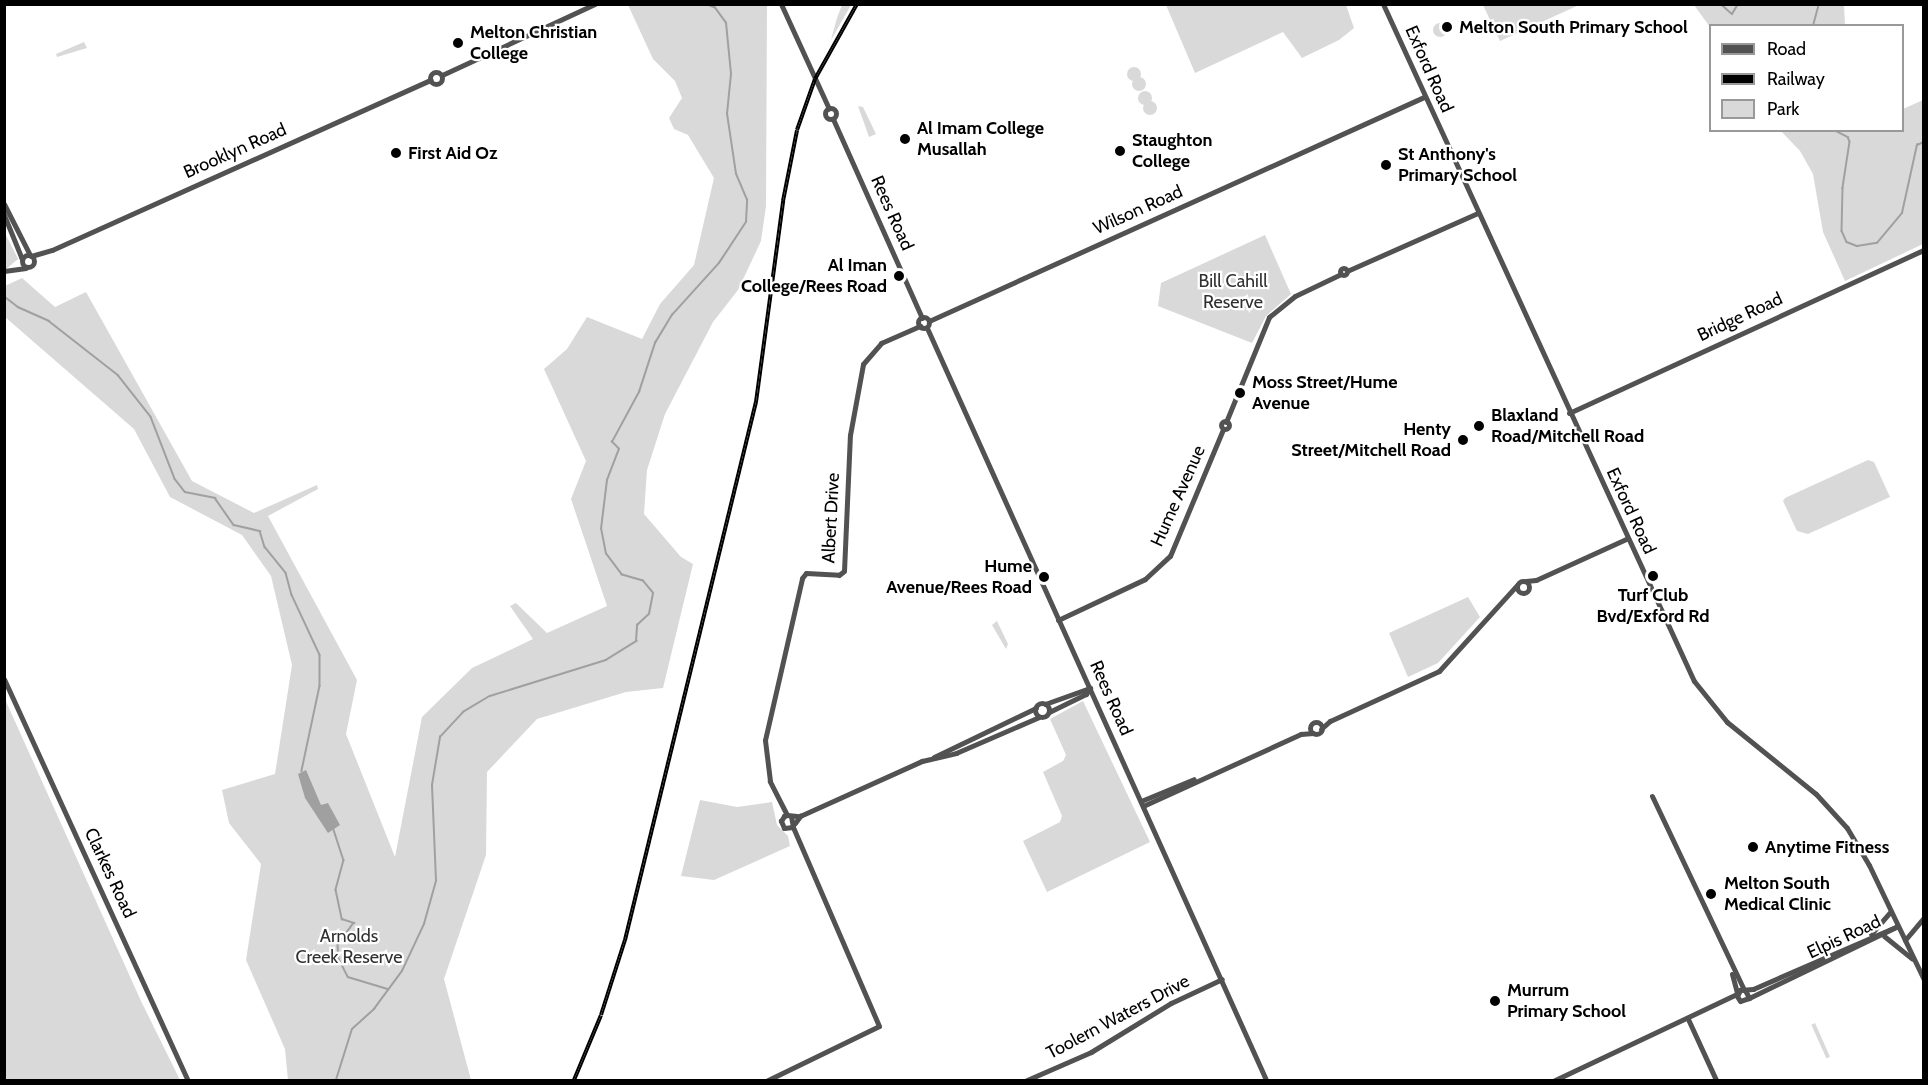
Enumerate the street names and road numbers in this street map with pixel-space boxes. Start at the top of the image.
street label: Exford Road [1400,22,1458,116]
street label: Brooklyn Road [180,119,290,183]
street label: Rees Road [866,172,918,254]
street label: Wilson Road [1090,181,1186,239]
street label: Bridge Road [1694,288,1786,346]
street label: Hume Avenue [1146,442,1210,550]
street label: Exford Road [1602,464,1660,558]
street label: Albert Drive [818,472,844,564]
street label: Rees Road [1085,657,1137,739]
street label: Clarkes Road [80,824,140,922]
street label: Elpis Road [1804,911,1884,963]
street label: Toolern Waters Drive [1043,970,1193,1064]

